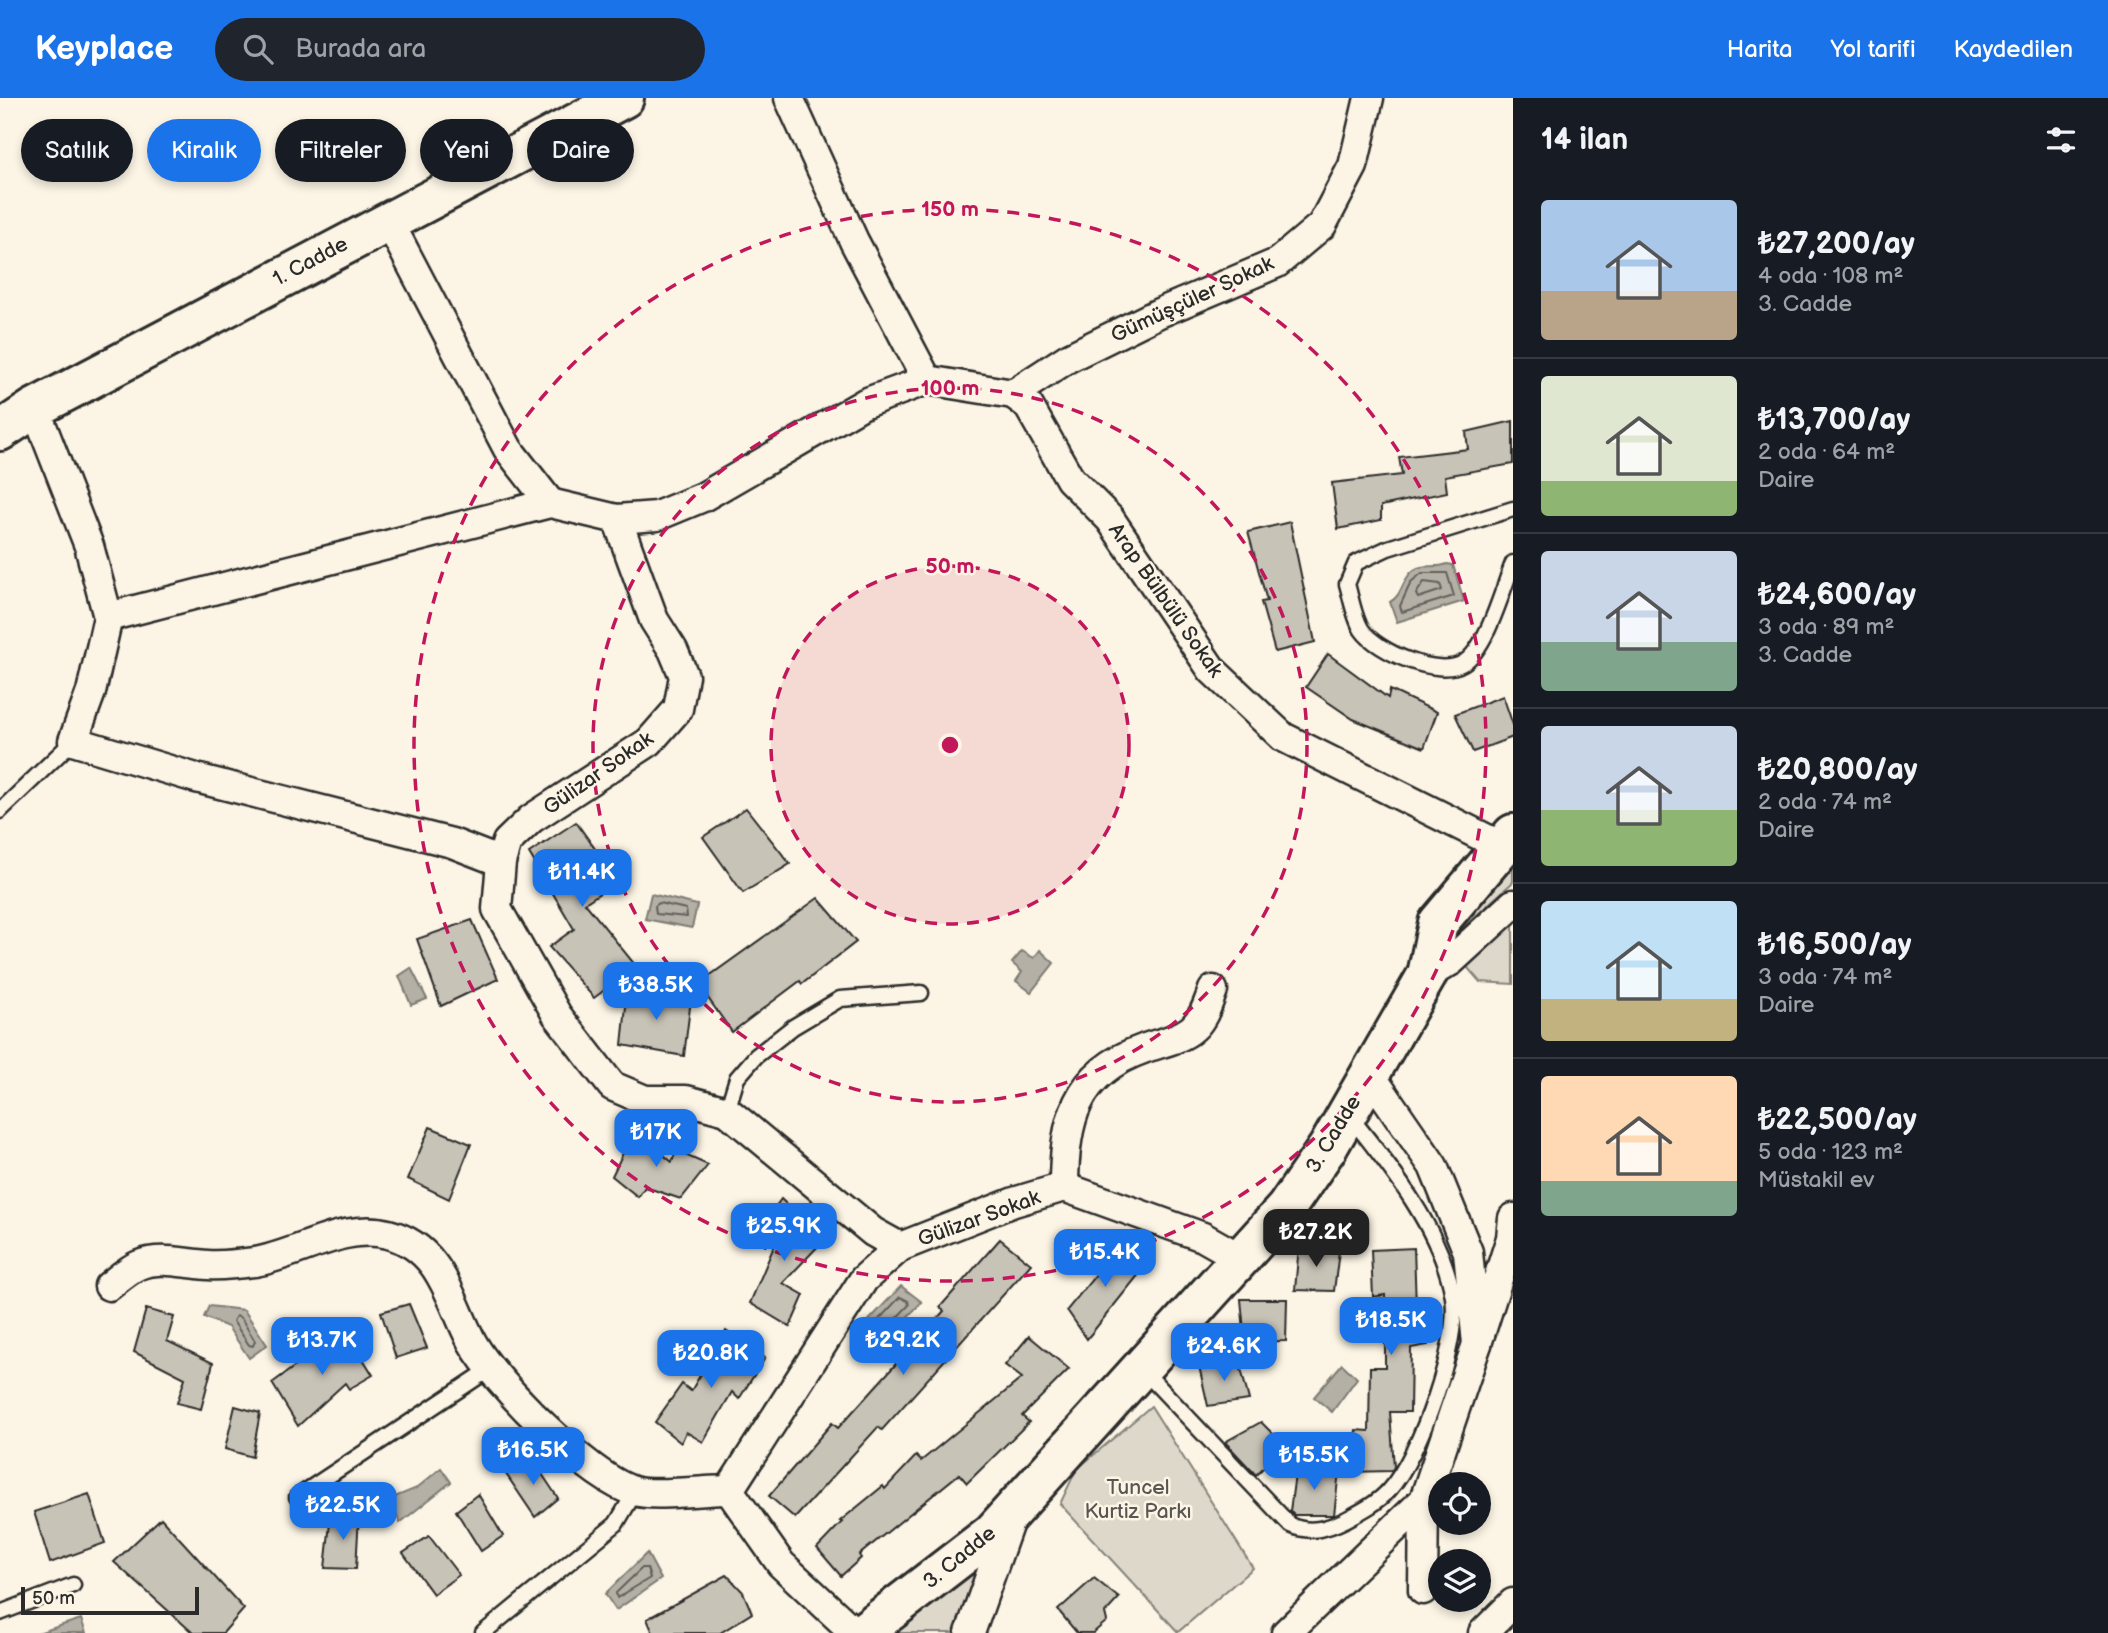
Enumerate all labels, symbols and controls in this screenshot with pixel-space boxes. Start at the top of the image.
search box [215,18,705,81]
text: Keyplace [35,29,173,69]
icon: search [239,30,277,68]
text: Burada ara [295,34,426,65]
text: Harita [1727,35,1792,64]
text: Yol tarifi [1830,35,1916,64]
text: Kaydedilen [1954,35,2073,64]
chip: Satılık [21,119,133,182]
chip: Kiralık [147,119,261,182]
chip: Filtreler [275,119,406,182]
chip: Yeni [420,119,513,182]
chip: Daire [527,119,634,182]
icon: filters [2042,121,2080,159]
text: 14 ilan [1541,122,1628,158]
text: 150 m [921,197,979,222]
text: ₺27,200/ay [1758,226,1915,262]
icon: home [1597,228,1681,312]
street label: 1. Cadde [269,231,352,292]
street label: Gümüşçüler Sokak [1107,251,1278,348]
text: 4 oda · 108 m² [1758,262,1904,290]
text: 3. Cadde [1758,290,1852,318]
text: 100 m [921,376,979,401]
text: ₺13,700/ay [1758,402,1910,438]
icon: home [1597,404,1681,488]
text: 2 oda · 64 m² [1758,438,1895,466]
text: Daire [1758,466,1814,494]
street label: Arap Bülbülü Sokak [1103,518,1229,683]
text: 50 m [926,554,974,579]
text: ₺24,600/ay [1758,577,1916,613]
icon: home [1597,579,1681,663]
text: 3 oda · 89 m² [1758,613,1894,641]
text: 3. Cadde [1758,641,1852,669]
street label: Gülizar Sokak [538,726,659,820]
centre of rings [938,733,962,757]
text: ₺20,800/ay [1758,752,1918,788]
icon: home [1597,754,1681,838]
text: 2 oda · 74 m² [1758,788,1892,816]
text: Daire [1758,816,1814,844]
pin: ₺11.4K [525,850,639,909]
text: ₺11.4K [549,858,615,886]
text: ₺16,500/ay [1758,927,1912,963]
icon: home [1597,929,1681,1013]
pin: ₺38.5K [599,962,713,1022]
text: 3 oda · 74 m² [1758,963,1893,991]
text: ₺38.5K [619,971,693,999]
text: Daire [1758,991,1814,1019]
street label: 3. Cadde [1301,1091,1366,1178]
text: ₺22,500/ay [1758,1102,1917,1138]
icon: home [1597,1104,1681,1188]
pin: ₺17K [615,1110,697,1169]
text: ₺17K [630,1118,682,1146]
text: 5 oda · 123 m² [1758,1138,1903,1166]
text: Müstakil ev [1758,1166,1874,1194]
street label: Gülizar Sokak [915,1185,1044,1252]
pin: ₺25.9K [727,1204,841,1263]
pin: ₺27.2K [1259,1210,1373,1269]
text: ₺25.9K [747,1212,821,1240]
text: ₺27.2K [1279,1218,1353,1246]
pin: ₺15.4K [1048,1230,1162,1289]
text: ₺15.4K [1070,1238,1140,1266]
pin: ₺18.5K [1334,1298,1448,1357]
text: ₺18.5K [1356,1306,1426,1334]
pin: ₺13.7K [265,1318,379,1377]
pin: ₺29.2K [846,1318,960,1377]
pin: ₺24.6K [1167,1324,1281,1383]
text: ₺13.7K [287,1326,357,1354]
text: ₺29.2K [866,1326,940,1354]
pin: ₺20.8K [654,1330,768,1390]
text: ₺24.6K [1187,1332,1261,1360]
text: ₺20.8K [673,1339,749,1367]
pin: ₺16.5K [476,1428,590,1487]
pin: ₺15.5K [1257,1432,1371,1492]
text: ₺16.5K [498,1436,568,1464]
text: ₺15.5K [1279,1441,1349,1469]
map controls [1428,1472,1491,1612]
button: locate [1428,1472,1491,1535]
park label: Tuncel Kurtiz Parkı [1085,1475,1191,1524]
pin: ₺22.5K [286,1482,400,1542]
text: ₺22.5K [306,1491,380,1519]
street label: 3. Cadde [918,1521,1001,1594]
button: layers [1428,1549,1491,1612]
scale bar [21,1584,200,1616]
text: 50 m [32,1587,75,1610]

